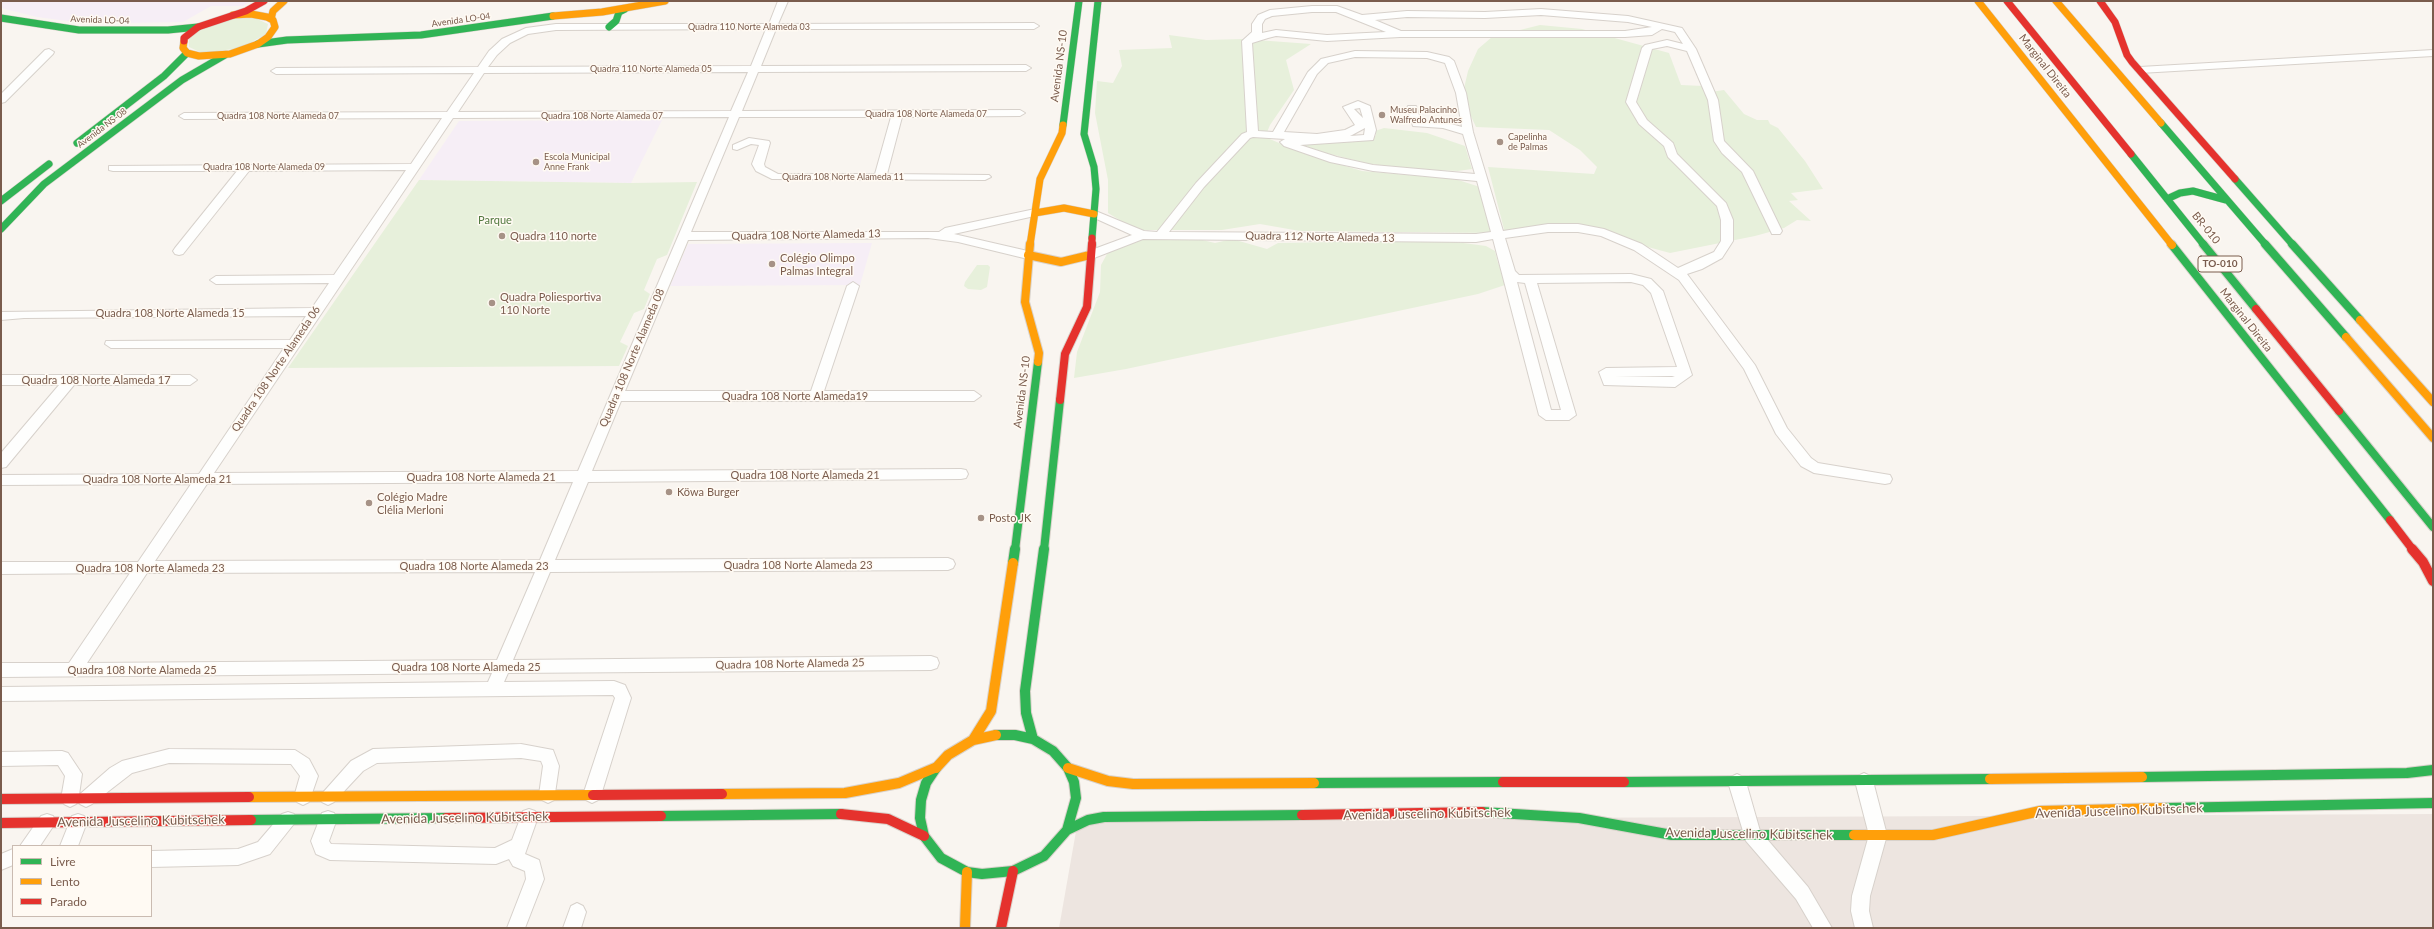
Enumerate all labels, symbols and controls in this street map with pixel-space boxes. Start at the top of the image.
street label: Avenida LO-04 [431,11,491,29]
street label: Avenida LO-04 [70,14,130,26]
street label: Quadra 110 Norte Alameda 03 [688,22,810,32]
street label: Avenida NS-10 [1048,29,1070,103]
street label: Marginal Direita [2016,31,2074,101]
street label: Quadra 110 Norte Alameda 05 [590,64,712,74]
place label: Museu Palacinho Walfredo Antunes [1390,105,1462,126]
street label: Avenida NS-08 [75,106,129,150]
street label: Quadra 108 Norte Alameda 07 [865,109,987,119]
marker: Museu Palacinho Walfredo Antunes [1377,110,1387,120]
street label: Quadra 108 Norte Alameda 07 [217,111,339,121]
street label: Quadra 108 Norte Alameda 07 [541,111,663,121]
place label: Capelinha de Palmas [1508,132,1548,153]
marker: Capelinha de Palmas [1495,137,1505,147]
place label: Escola Municipal Anne Frank [544,152,610,173]
marker: Escola Municipal Anne Frank [531,157,541,167]
street label: Quadra 108 Norte Alameda 09 [203,162,325,172]
street label: Quadra 108 Norte Alameda 11 [782,172,904,182]
street label: BR-010 [2189,209,2223,247]
park label: Parque [478,213,512,227]
street label: Quadra 108 Norte Alameda 13 [731,227,881,243]
place label: Quadra 110 norte [510,229,597,243]
street label: Quadra 112 Norte Alameda 13 [1245,229,1395,245]
marker: Quadra 110 norte [497,231,507,241]
place label: Colégio Olimpo Palmas Integral [780,251,855,277]
road number: TO-010 [2198,256,2242,272]
marker: Colégio Olimpo Palmas Integral [767,259,777,269]
street label: Marginal Direita [2217,285,2275,355]
street label: Quadra 108 Norte Alameda 08 [597,287,667,429]
place label: Quadra Poliesportiva 110 Norte [500,290,601,316]
marker: Quadra Poliesportiva 110 Norte [487,298,497,308]
street label: Quadra 108 Norte Alameda 06 [229,303,323,435]
street label: Quadra 108 Norte Alameda 15 [95,306,245,320]
street label: Avenida NS-10 [1011,355,1033,429]
street label: Quadra 108 Norte Alameda 17 [21,373,171,387]
street label: Quadra 108 Norte Alameda19 [722,389,868,403]
street label: Quadra 108 Norte Alameda 21 [730,468,880,482]
street label: Quadra 108 Norte Alameda 21 [406,470,556,484]
street label: Quadra 108 Norte Alameda 21 [82,472,232,486]
place label: Köwa Burger [677,485,739,499]
marker: Köwa Burger [664,487,674,497]
place label: Colégio Madre Clélia Merloni [377,490,448,516]
marker: Colégio Madre Clélia Merloni [364,498,374,508]
place label: Posto JK [989,511,1031,525]
marker: Posto JK [976,513,986,523]
street label: Quadra 108 Norte Alameda 23 [723,558,873,572]
street label: Quadra 108 Norte Alameda 23 [399,559,549,573]
street label: Quadra 108 Norte Alameda 23 [75,561,225,575]
street label: Quadra 108 Norte Alameda 25 [715,656,865,672]
street label: Quadra 108 Norte Alameda 25 [391,660,541,674]
street label: Quadra 108 Norte Alameda 25 [67,663,217,677]
street label: Avenida Juscelino Kubitschek [2035,800,2203,822]
street label: Avenida Juscelino Kubitschek [1343,805,1511,823]
street label: Avenida Juscelino Kubitschek [381,809,549,827]
street label: Avenida Juscelino Kubitschek [57,812,225,830]
street label: Avenida Juscelino Kubitschek [1665,825,1833,843]
legend [12,845,152,917]
text: Livre [50,854,76,869]
text: Lento [50,874,80,889]
text: Parado [50,894,87,909]

